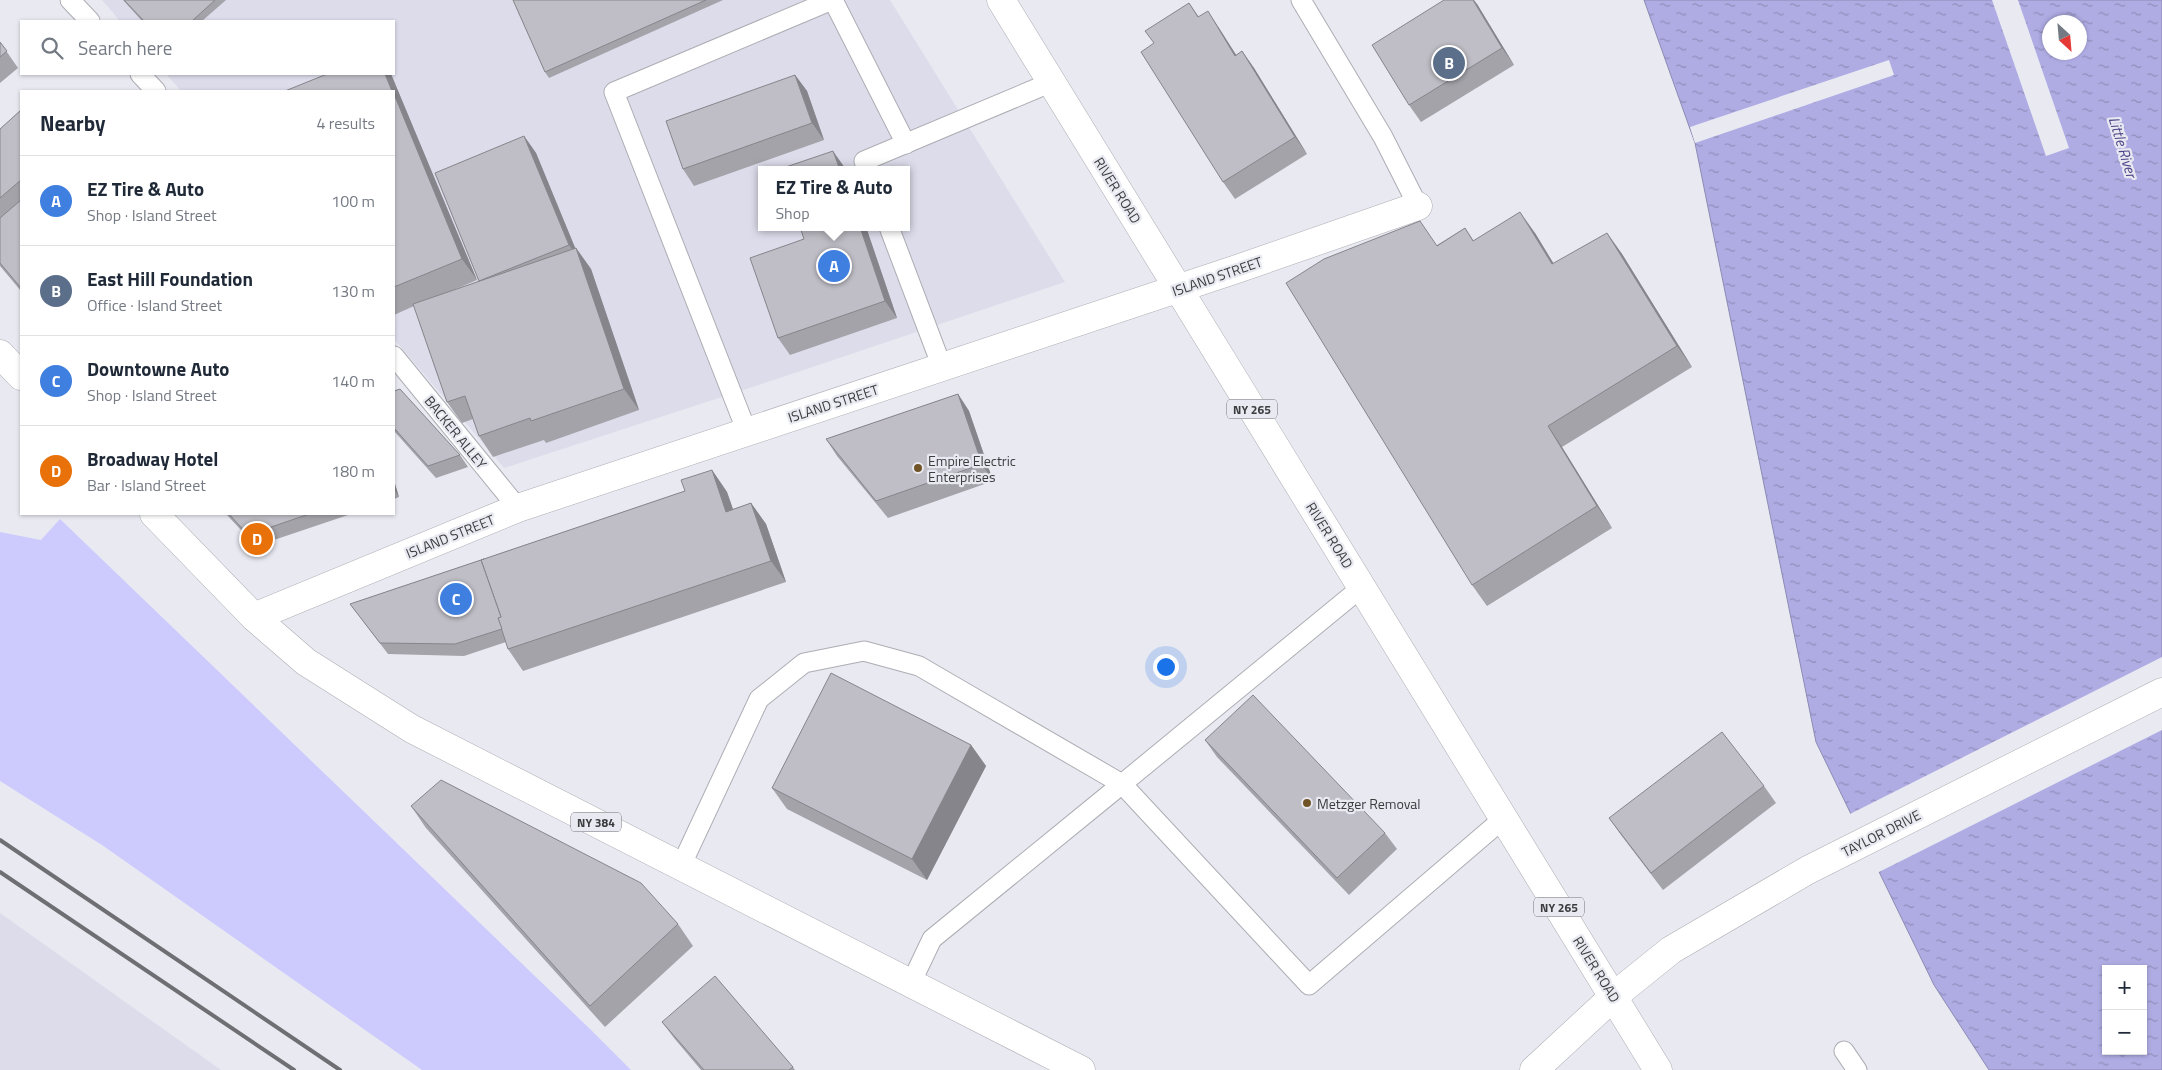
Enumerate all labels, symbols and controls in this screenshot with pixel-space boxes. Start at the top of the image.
north arrow [2042,15,2087,60]
search box [20,20,395,75]
text: Search here [78,33,172,62]
icon: search [38,34,66,62]
pin: B [1433,44,1465,82]
text: Nearby [40,107,105,139]
text: 4 results [316,111,375,135]
water label: Little River [2103,114,2144,182]
street label: RIVER ROAD [1089,153,1147,227]
popup [758,166,910,231]
text: EZ Tire & Auto [775,172,893,201]
text: EZ Tire & Auto [87,174,204,203]
text: A [51,189,61,213]
text: 100 m [331,189,375,213]
text: Shop [775,201,810,225]
text: Shop · Island Street [87,203,217,227]
pin: A [818,247,850,285]
street label: ISLAND STREET [1169,251,1265,301]
text: East Hill Foundation [87,264,253,293]
text: B [51,279,61,303]
text: 130 m [331,279,375,303]
text: Office · Island Street [87,293,222,317]
text: Downtowne Auto [87,354,229,383]
text: C [52,369,60,393]
text: 140 m [331,369,375,393]
street label: ISLAND STREET [785,378,882,428]
text: Shop · Island Street [87,383,217,407]
street label: BACKER ALLEY [420,391,492,473]
road number: NY 265 [1227,399,1277,418]
text: Broadway Hotel [87,444,218,473]
place label: Empire Electric Enterprises [928,450,1016,487]
text: D [51,459,61,483]
text: 180 m [331,459,375,483]
marker: Empire Electric Enterprises [912,462,924,474]
text: Bar · Island Street [87,473,206,497]
street label: RIVER ROAD [1301,498,1359,572]
street label: ISLAND STREET [402,508,498,563]
pin: D [241,520,273,558]
pin: C [440,580,472,618]
your location [1153,654,1179,680]
place label: Metzger Removal [1317,793,1421,814]
marker: Metzger Removal [1301,797,1313,809]
street label: TAYLOR DRIVE [1838,804,1924,862]
road number: NY 384 [571,812,621,832]
road number: NY 265 [1534,898,1584,916]
street label: RIVER ROAD [1568,932,1626,1006]
map controls [2102,965,2147,1055]
button: + [2102,965,2147,1010]
button: − [2102,1010,2147,1055]

